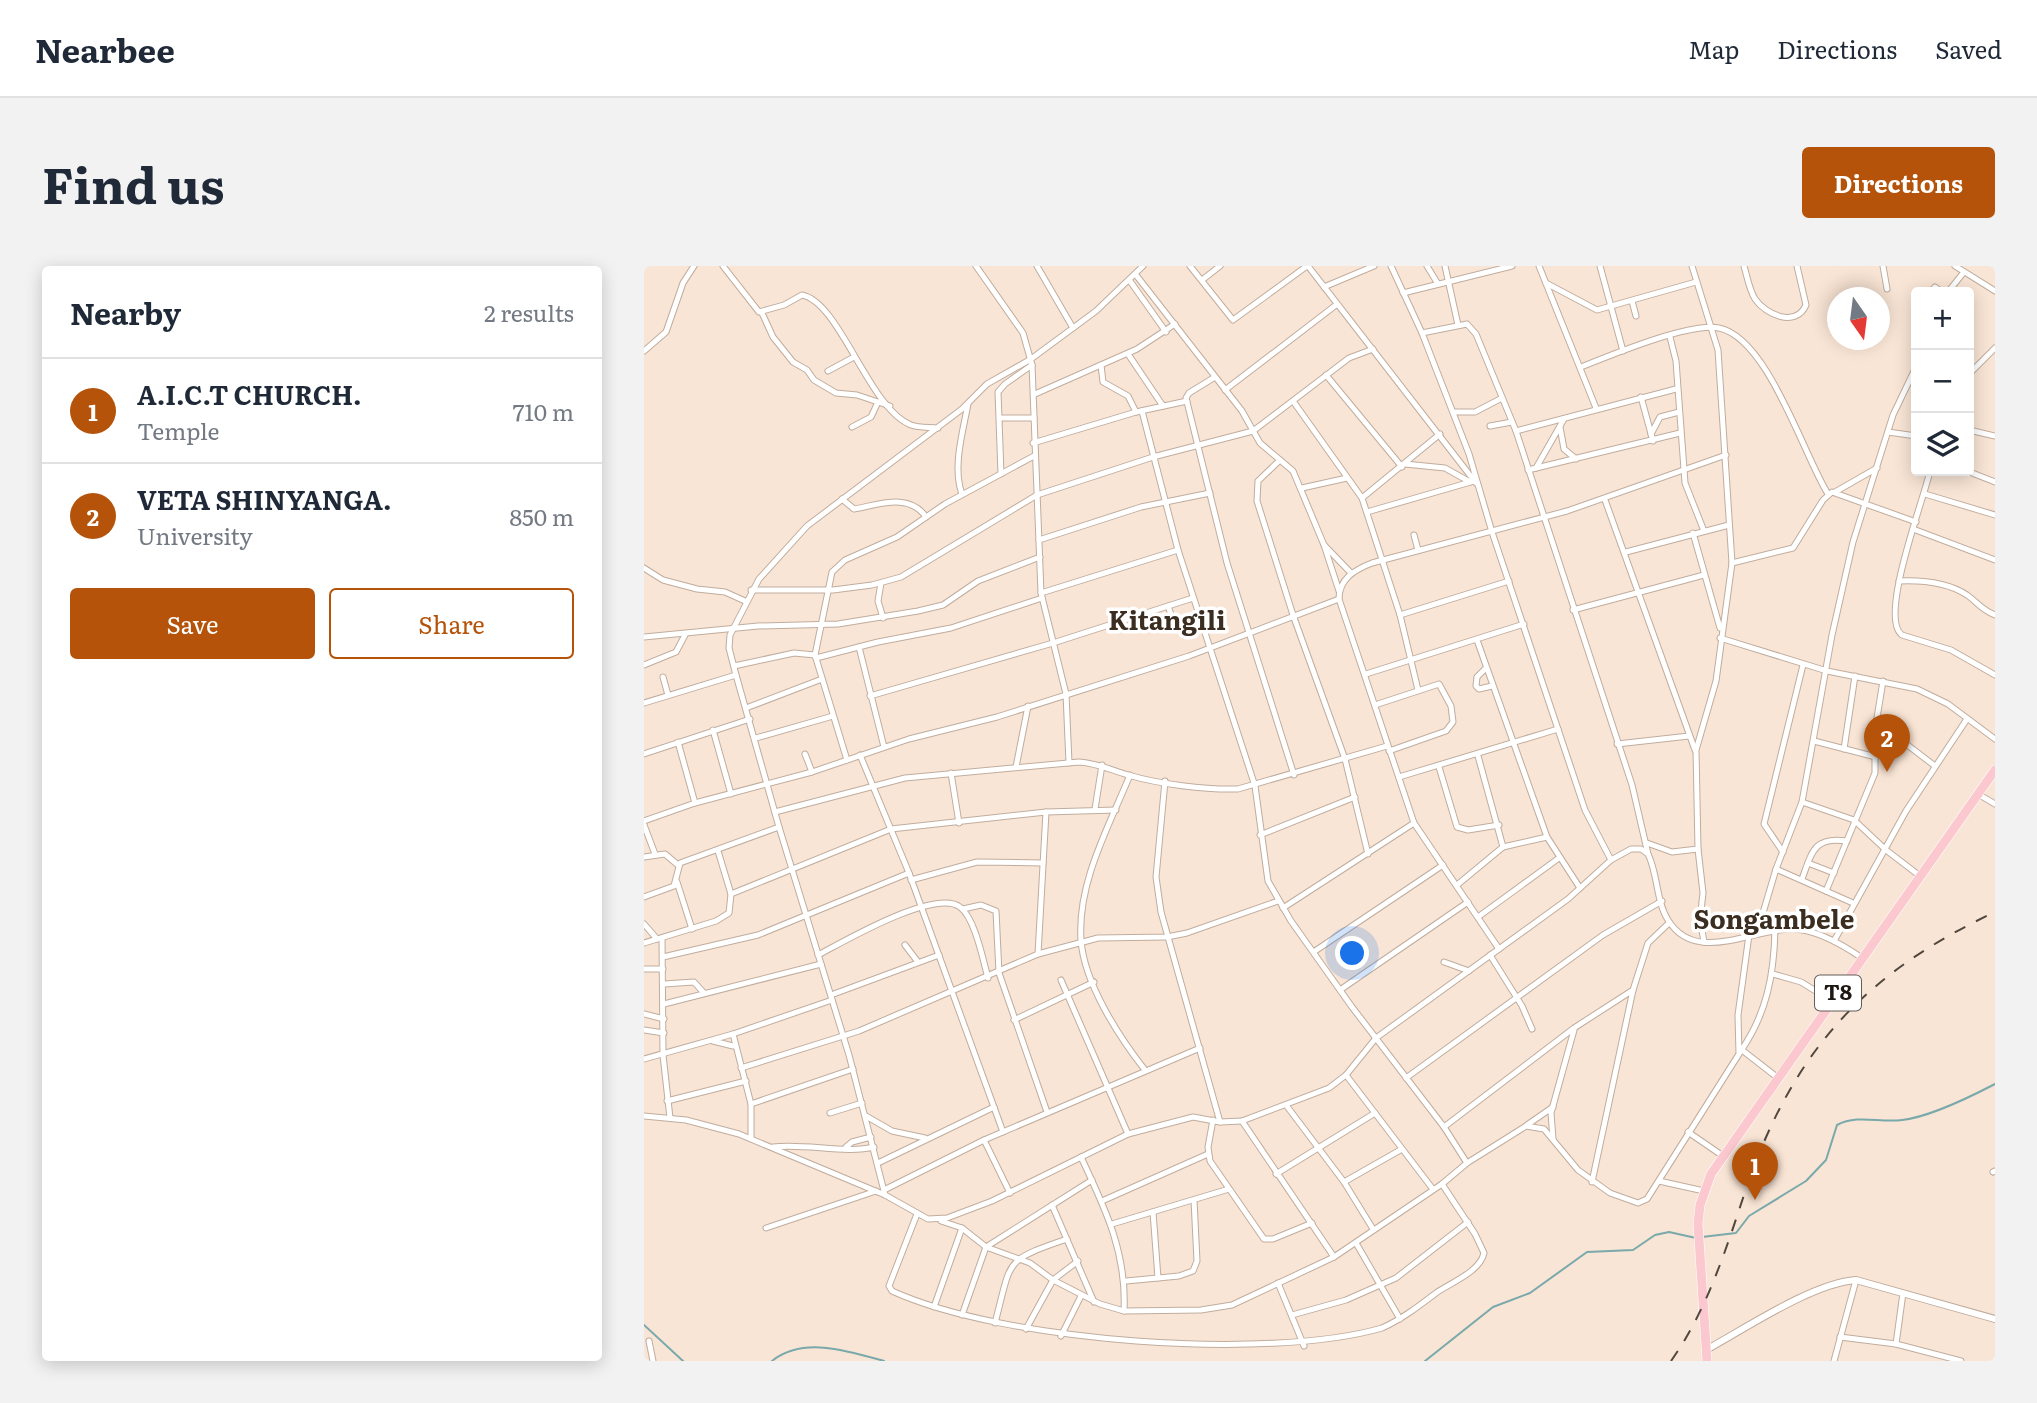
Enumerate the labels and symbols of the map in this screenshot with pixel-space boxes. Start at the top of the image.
north arrow [1827,287,1890,350]
district label: Kitangili [1108,599,1226,638]
pin: 2 [1864,714,1910,772]
district label: Songambele [1693,898,1855,937]
your location [1335,936,1369,970]
road number: T8 [1815,976,1861,1010]
pin: 1 [1732,1142,1778,1200]

